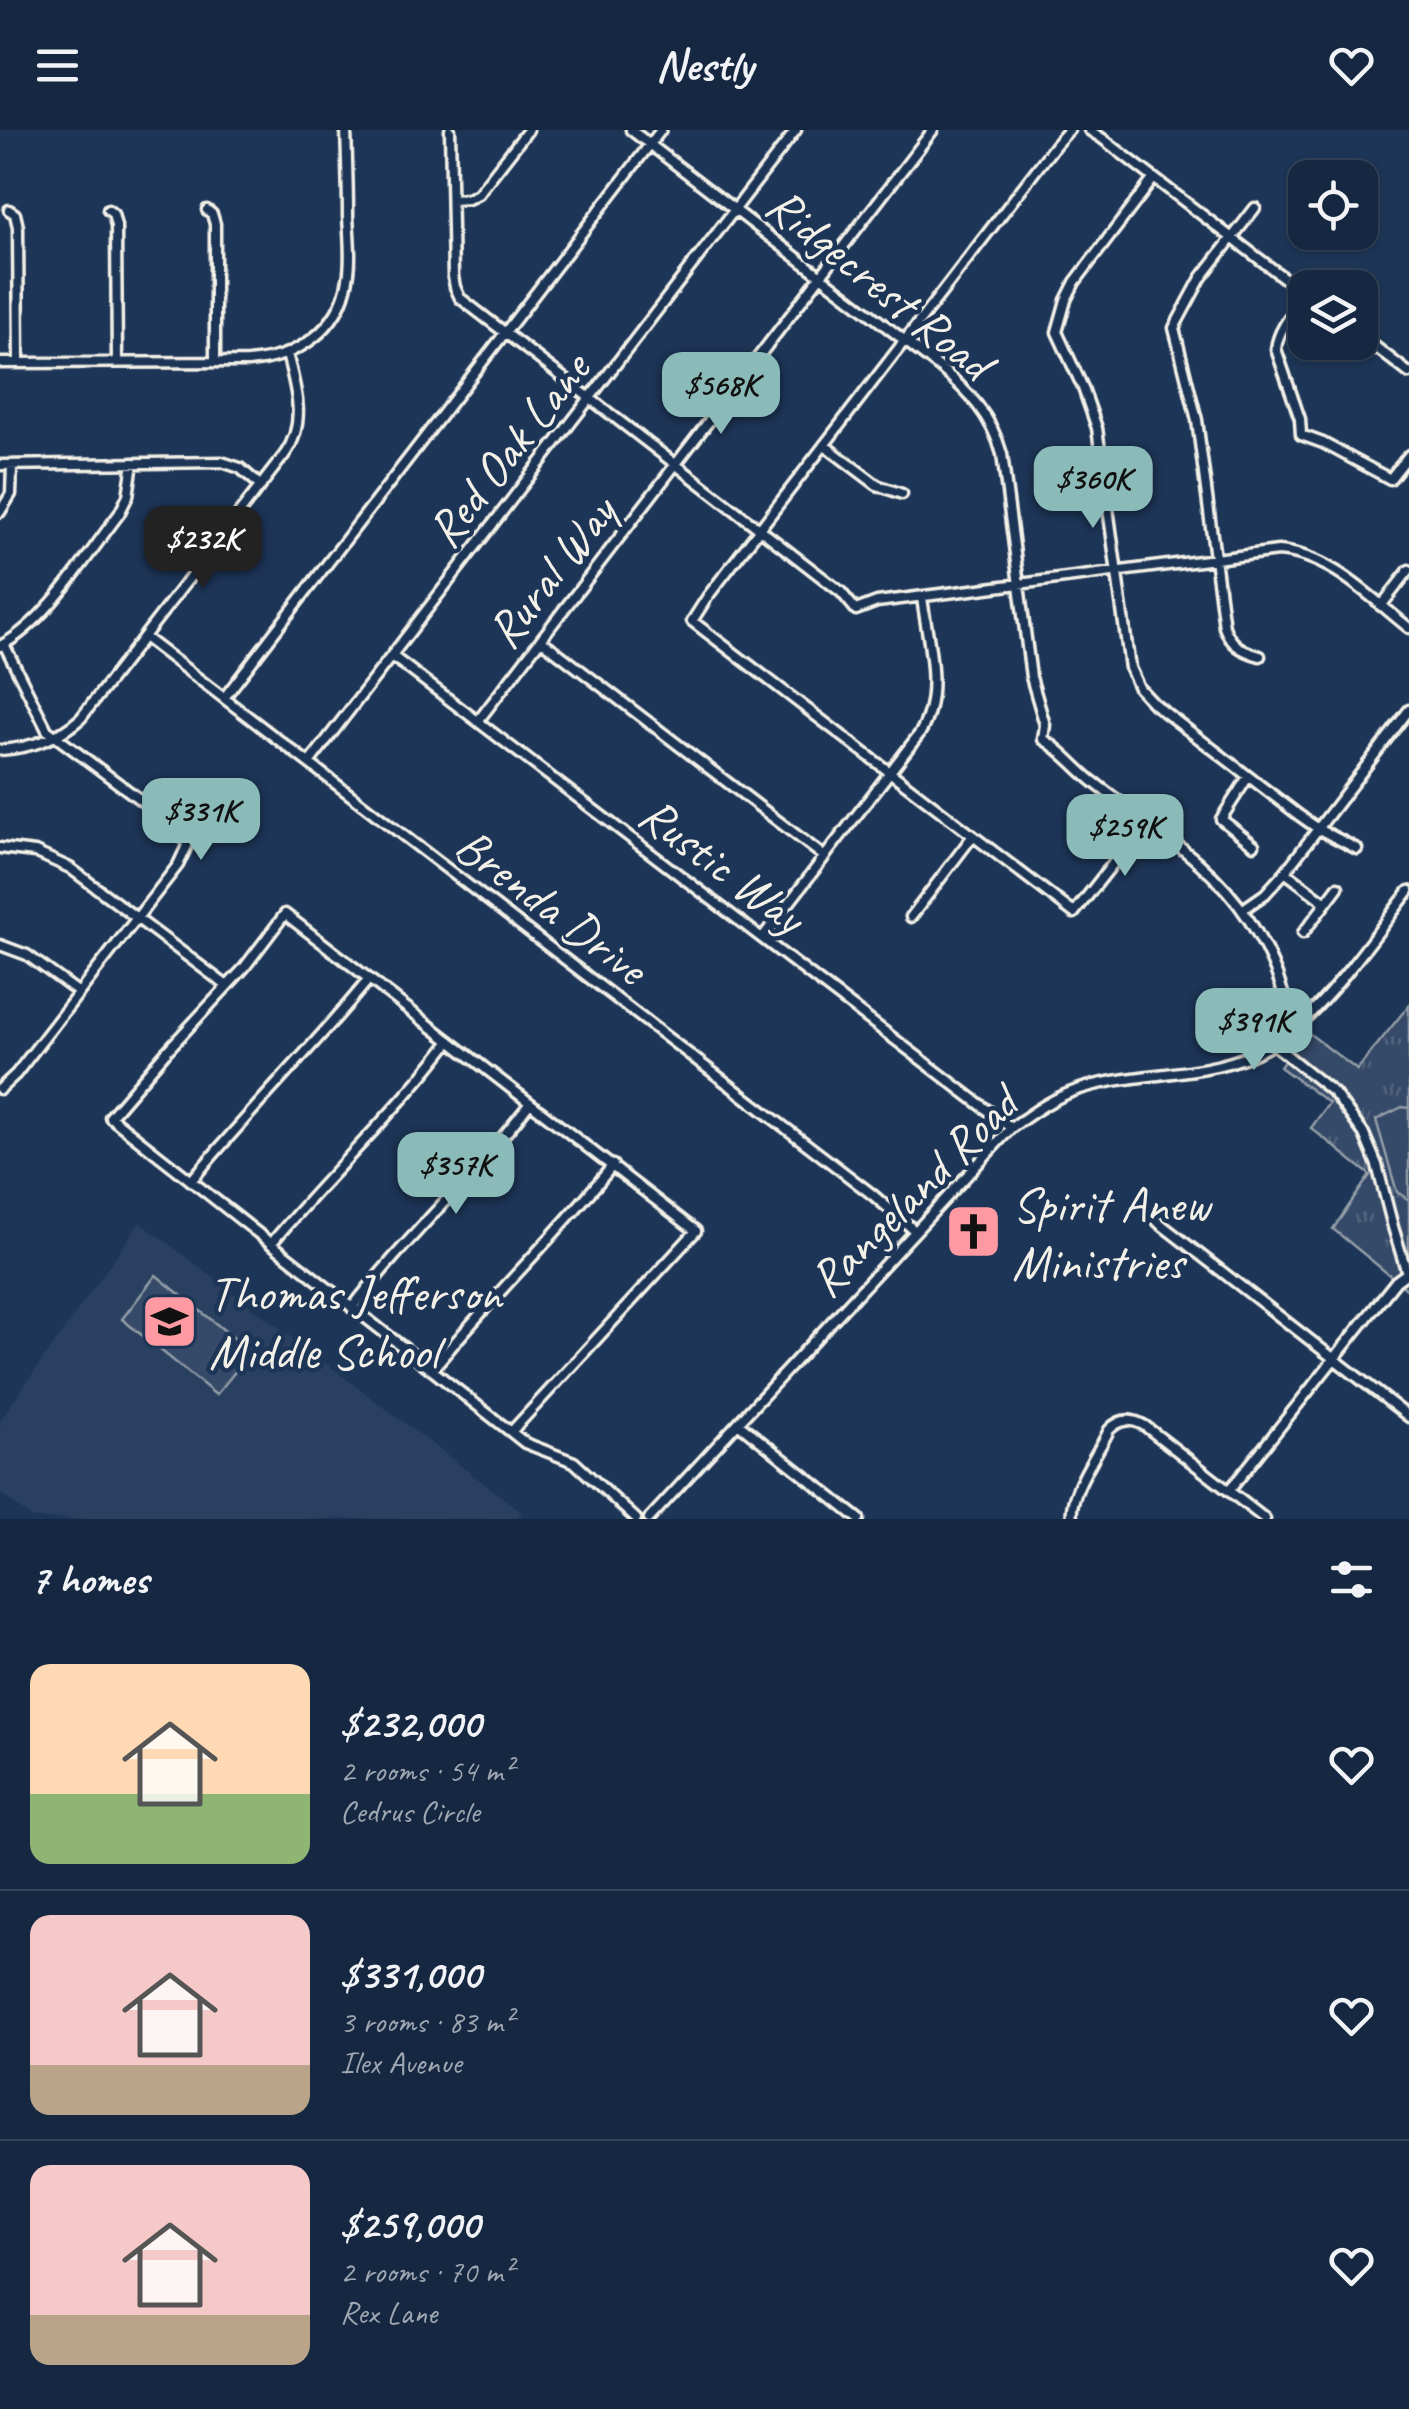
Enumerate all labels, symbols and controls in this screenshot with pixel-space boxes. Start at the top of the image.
text: Nestly [656,37,753,94]
icon: menu [30,38,85,93]
icon: heart [1324,38,1379,93]
map controls [1288,160,1378,360]
button: locate [1288,160,1378,250]
street label: Ridgecrest Road [753,173,1010,398]
button: layers [1288,270,1378,360]
street label: Red Oak Lane [413,337,606,560]
pin: $568K [651,352,791,437]
text: $568K [684,364,758,405]
pin: $360K [1023,446,1163,531]
text: $360K [1056,458,1130,499]
street label: Rural Way [472,480,633,661]
pin: $232K [133,506,273,591]
text: $232K [166,518,240,559]
pin: $331K [131,778,271,863]
street label: Rustic Way [627,783,821,950]
text: $331K [164,790,238,831]
pin: $259K [1055,794,1195,879]
text: $259K [1089,806,1161,847]
street label: Brenda Drive [443,814,663,1001]
pin: $391K [1184,988,1324,1073]
text: $391K [1217,1000,1291,1041]
street label: Rangeland Road [795,1069,1036,1310]
pin: $357K [386,1132,526,1217]
text: $357K [419,1144,493,1185]
place label: Spirit Anew Ministries [1012,1173,1213,1294]
church icon: Spirit Anew Ministries [943,1202,1003,1262]
place label: Thomas Jefferson Middle School [209,1262,504,1383]
school or university icon: Thomas Jefferson Middle School [140,1291,200,1351]
icon: filters [1324,1552,1379,1607]
text: 7 homes [30,1553,148,1606]
text: $232,000 [340,1697,481,1750]
icon: home [110,1704,230,1824]
icon: heart [1324,1737,1379,1792]
text: 2 rooms · 54 m² [340,1750,513,1791]
text: Cedrus Circle [340,1791,480,1832]
text: $331,000 [340,1948,481,2001]
icon: home [110,1955,230,2075]
icon: heart [1324,1988,1379,2043]
text: 3 rooms · 83 m² [340,2001,513,2042]
text: Ilex Avenue [340,2042,462,2083]
text: $259,000 [340,2198,479,2251]
icon: home [110,2205,230,2325]
icon: heart [1324,2238,1379,2293]
text: 2 rooms · 70 m² [340,2251,513,2292]
text: Rex Lane [340,2292,437,2333]

